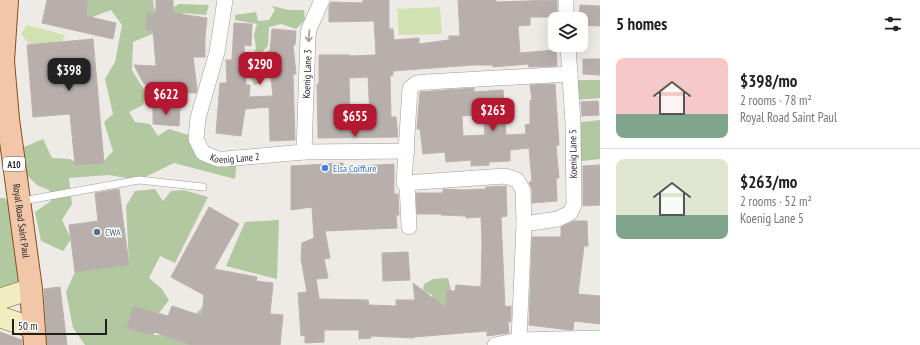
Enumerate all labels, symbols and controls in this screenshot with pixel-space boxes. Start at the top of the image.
map controls [548,12,588,52]
button: layers [548,12,588,52]
text: 5 homes [616,13,667,35]
icon: filters [882,13,904,35]
one-way arrow [305,29,312,42]
street label: Koenig Lane 3 [299,49,314,99]
pin: $290 [236,52,284,86]
text: $290 [248,56,272,73]
pin: $398 [45,58,93,92]
text: $398 [57,62,81,79]
text: $398/mo [740,70,797,92]
icon: home [648,74,696,122]
pin: $622 [142,82,190,116]
text: $622 [154,86,178,103]
text: 2 rooms · 78 m² [740,92,812,109]
pin: $263 [469,98,517,132]
text: $263 [481,102,505,119]
pin: $655 [331,104,379,138]
text: $655 [343,108,367,125]
text: Royal Road Saint Paul [740,109,837,126]
street label: Koenig Lane 5 [566,129,580,179]
street label: Koenig Lane 2 [208,149,260,166]
road number: A10 [3,157,25,171]
place label: Elsa Coiffure [333,162,376,175]
marker: Elsa Coiffure [320,163,330,173]
text: $263/mo [740,171,797,193]
icon: home [648,175,696,223]
street label: Royal Road Saint Paul [10,183,33,259]
text: 2 rooms · 52 m² [740,193,812,210]
text: Koenig Lane 5 [740,210,804,227]
place label: CWA [105,226,121,239]
marker: CWA [92,227,102,237]
scale bar [12,317,107,336]
text: 50 m [18,319,37,333]

